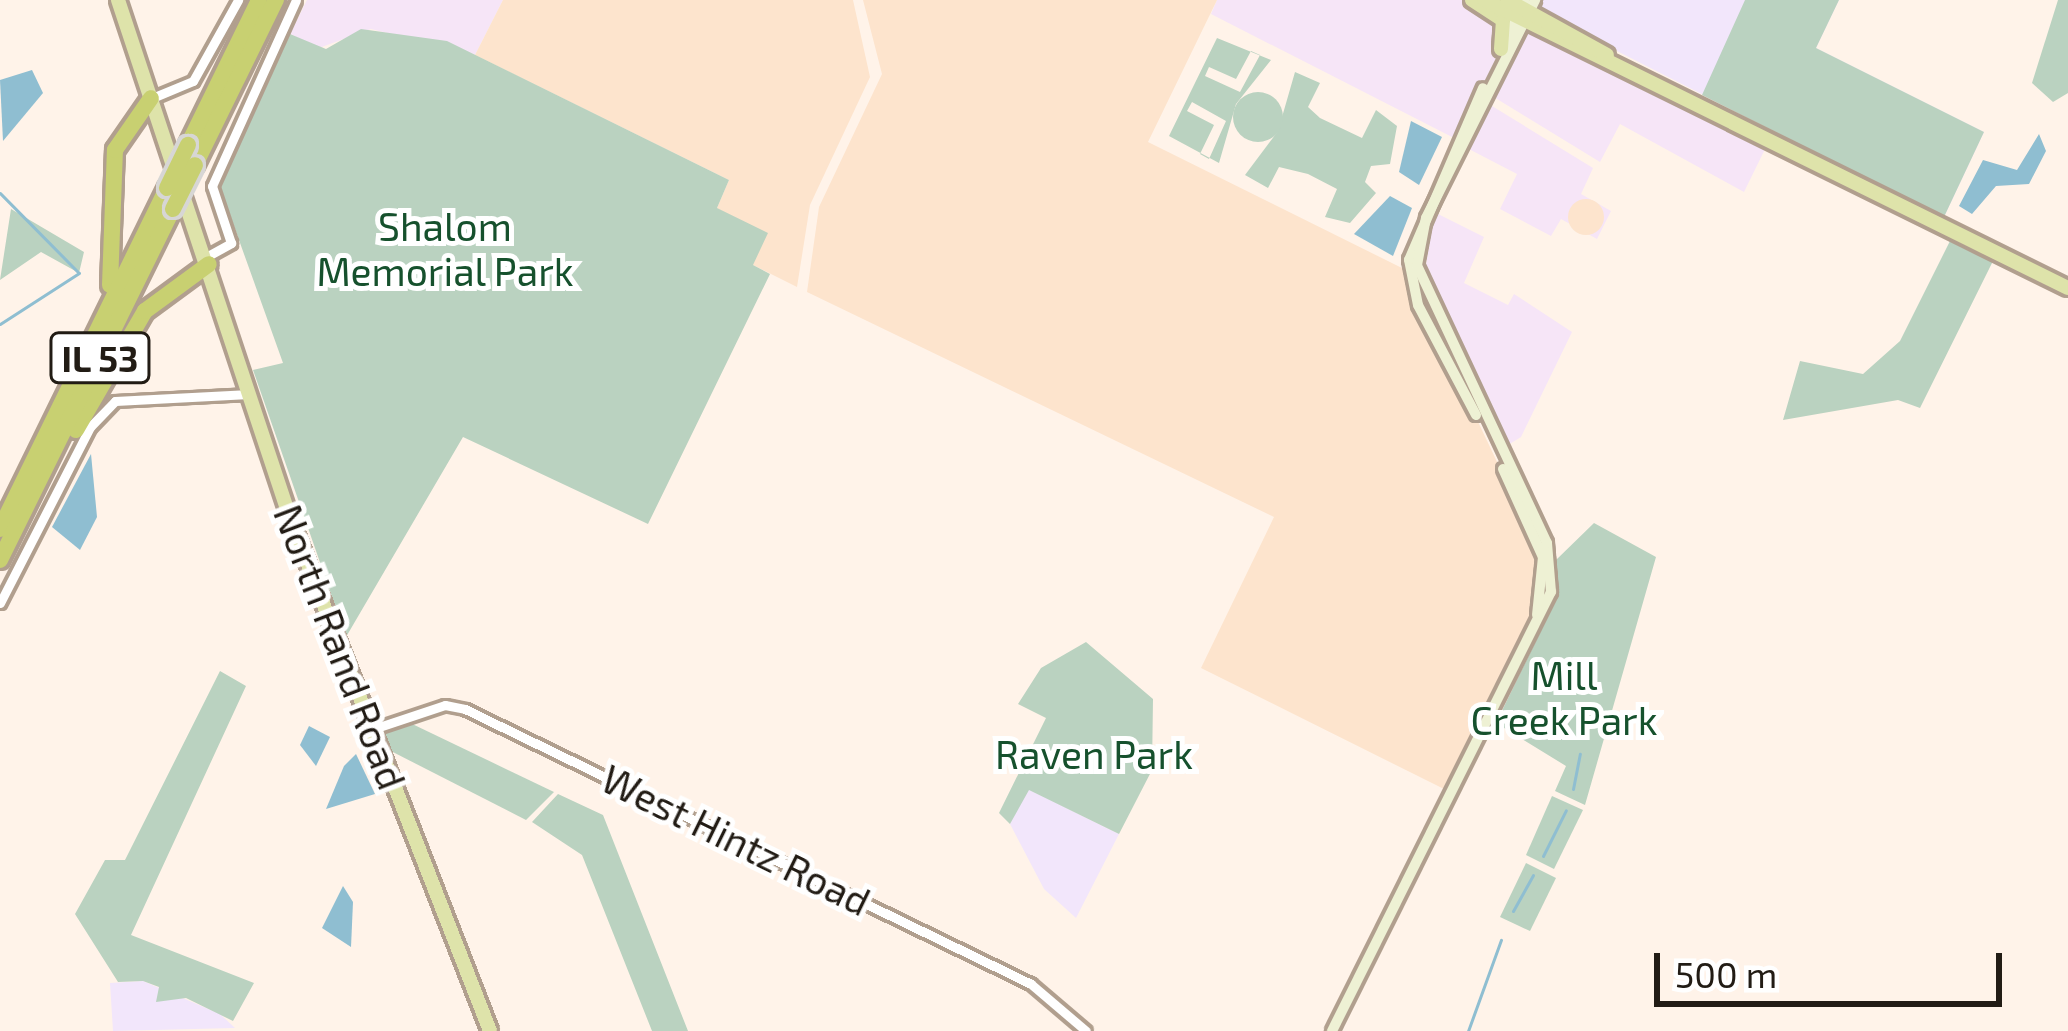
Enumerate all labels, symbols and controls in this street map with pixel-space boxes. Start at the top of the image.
park label: Shalom Memorial Park [316,204,574,295]
road number: IL 53 [49,328,151,388]
street label: North Rand Road [264,498,416,796]
park label: Mill Creek Park [1470,653,1658,744]
park label: Raven Park [995,731,1193,777]
street label: West Hintz Road [594,755,878,925]
scale bar [1660,929,2008,1003]
text: 500 m [1675,952,1777,995]

